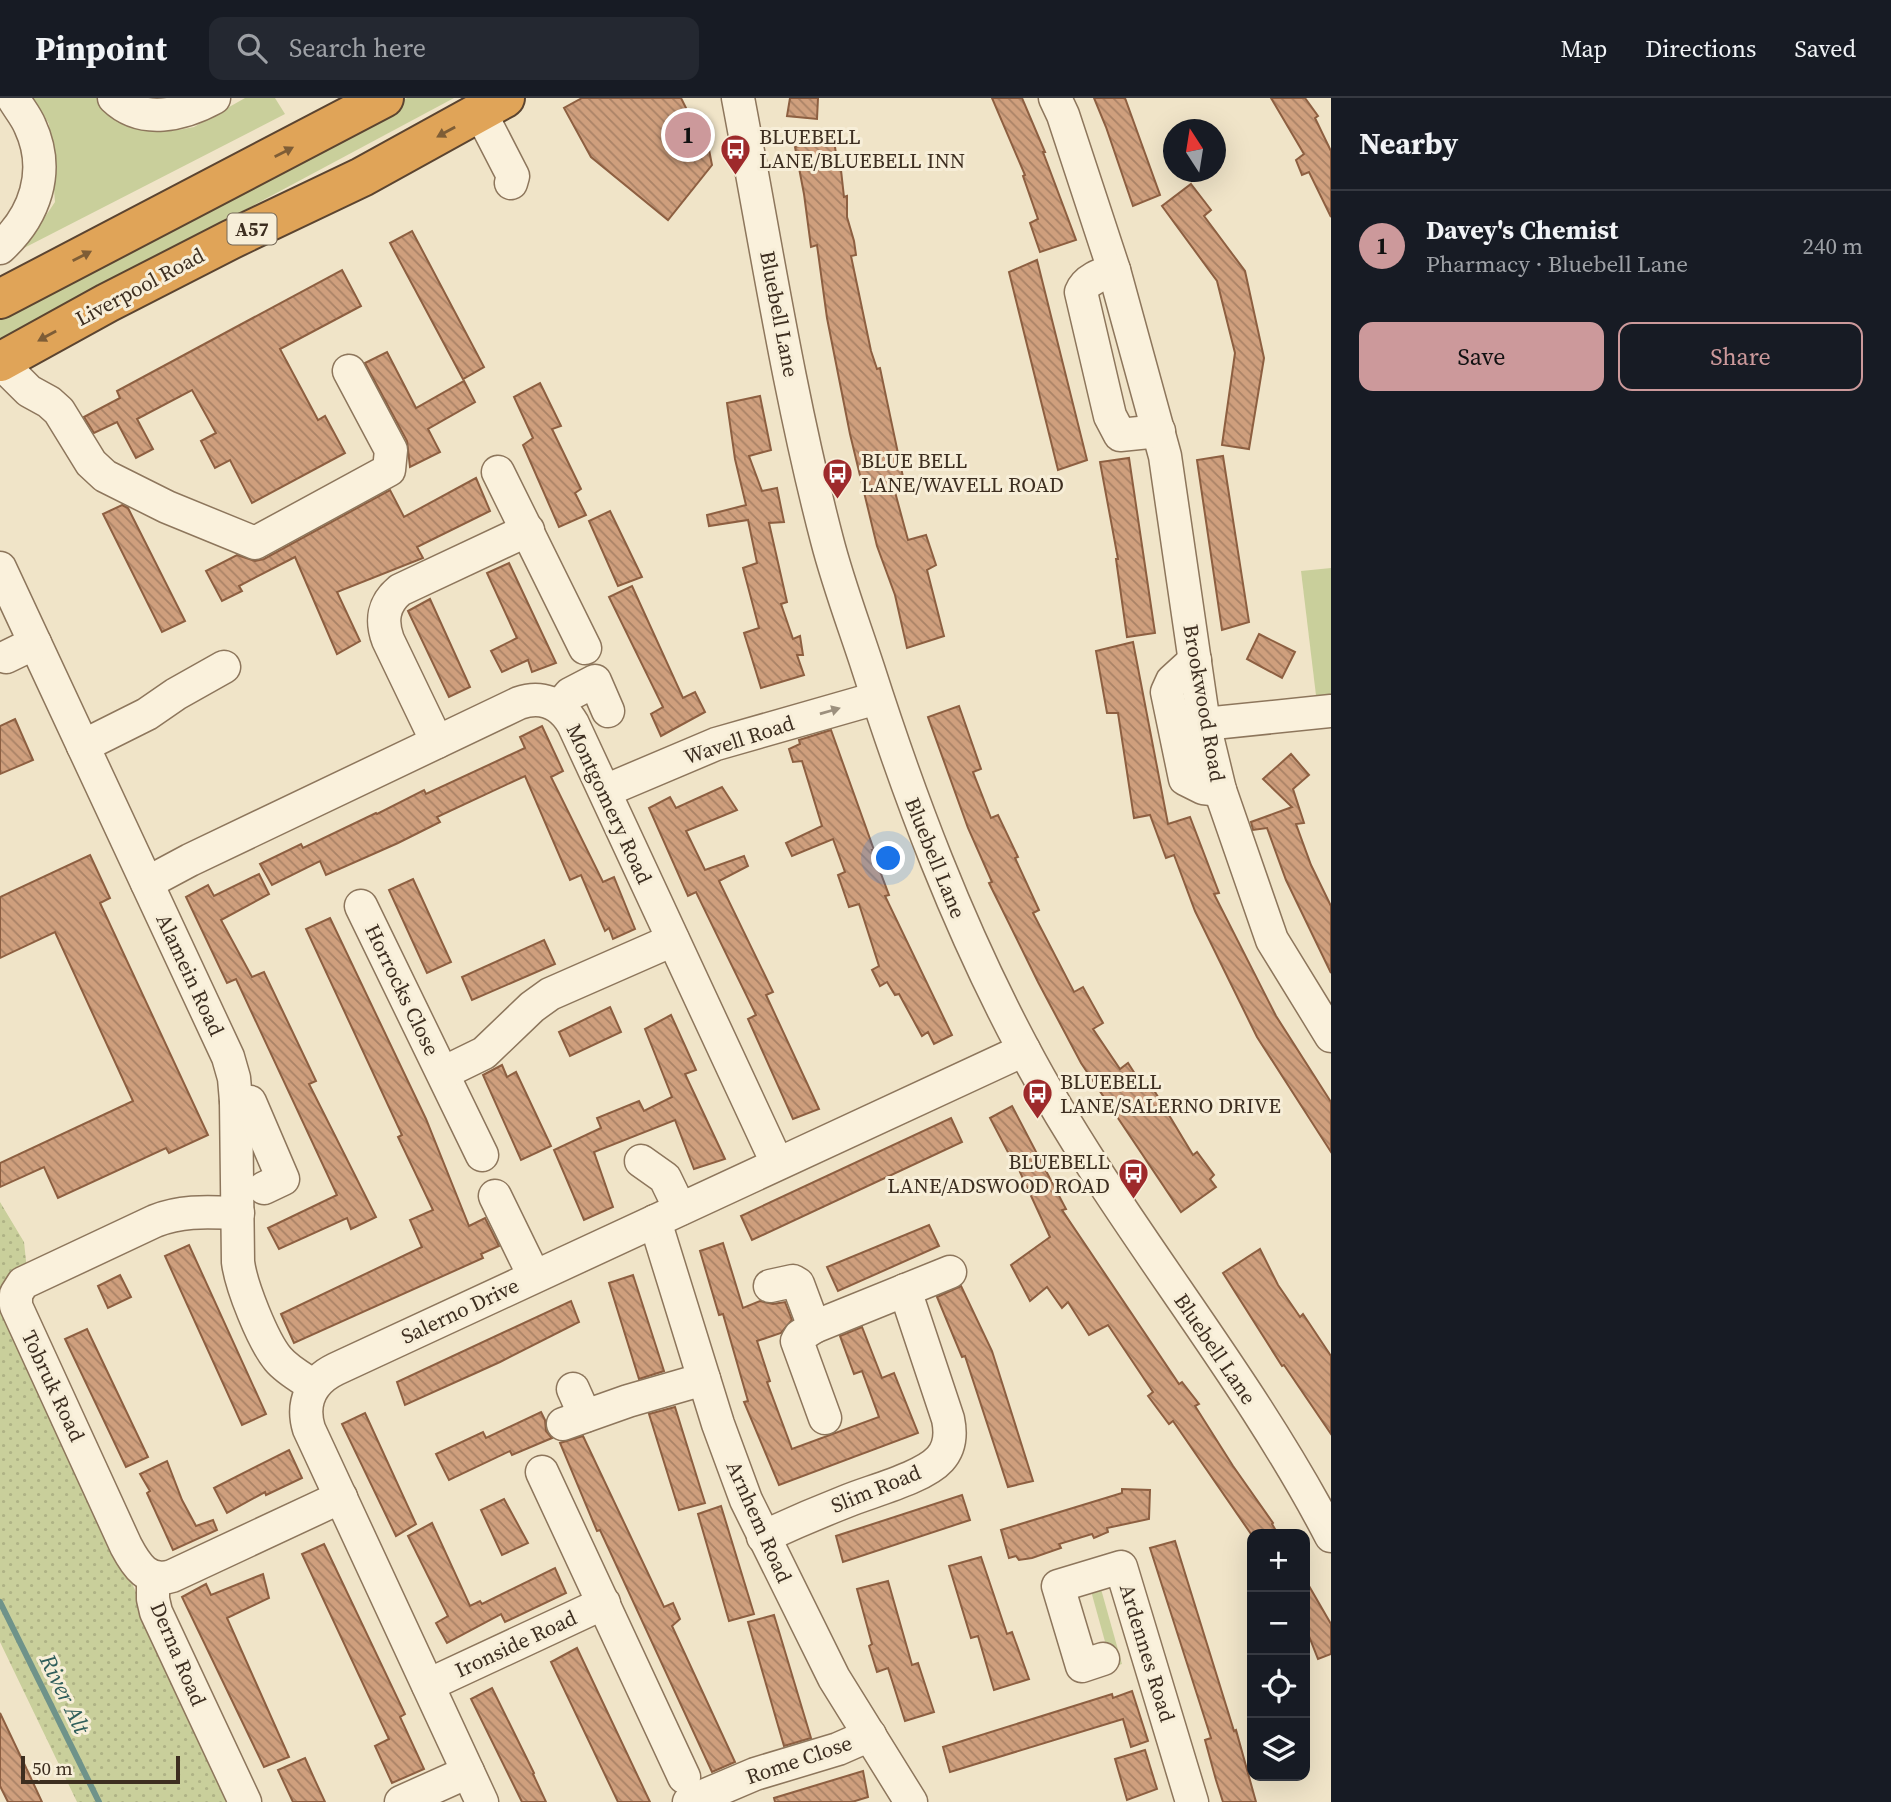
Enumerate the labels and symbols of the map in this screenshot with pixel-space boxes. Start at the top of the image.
pin: 1 [665,109,711,161]
north arrow [1163,119,1226,182]
place label: BLUEBELL LANE/BLUEBELL INN [759,122,965,175]
one-way arrow [436,126,455,138]
bus stop icon: BLUEBELL LANE/BLUEBELL INN [719,132,753,176]
one-way arrow [274,146,294,157]
road number: A57 [228,214,276,244]
street label: Liverpool Road [70,240,209,333]
street label: Bluebell Lane [753,248,806,380]
one-way arrow [72,250,92,262]
one-way arrow [37,330,57,342]
place label: BLUE BELL LANE/WAVELL ROAD [861,446,1064,499]
bus stop icon: BLUE BELL LANE/WAVELL ROAD [821,456,855,500]
street label: Brookwood Road [1176,622,1233,784]
one-way arrow [820,706,841,716]
street label: Wavell Road [680,708,798,771]
street label: Montgomery Road [560,719,659,889]
street label: Bluebell Lane [898,793,973,923]
your location [871,841,905,875]
street label: Alamein Road [149,909,231,1041]
street label: Horrocks Close [358,919,447,1060]
place label: BLUEBELL LANE/SALERNO DRIVE [1060,1067,1281,1120]
bus stop icon: BLUEBELL LANE/SALERNO DRIVE [1020,1077,1054,1121]
place label: BLUEBELL LANE/ADSWOOD ROAD [887,1147,1110,1200]
bus stop icon: BLUEBELL LANE/ADSWOOD ROAD [1116,1157,1150,1201]
street label: Salerno Drive [396,1271,524,1351]
street label: Bluebell Lane [1168,1287,1263,1410]
street label: Tobruk Road [15,1325,92,1446]
street label: Arnhem Road [720,1456,799,1587]
street label: Slim Road [827,1457,925,1520]
street label: Ardennes Road [1113,1580,1182,1726]
street label: Derna Road [144,1597,213,1710]
street label: Ironside Road [450,1603,581,1684]
water label: River Alt [32,1648,99,1740]
street label: Rome Close [742,1728,856,1791]
scale bar [21,1753,180,1785]

